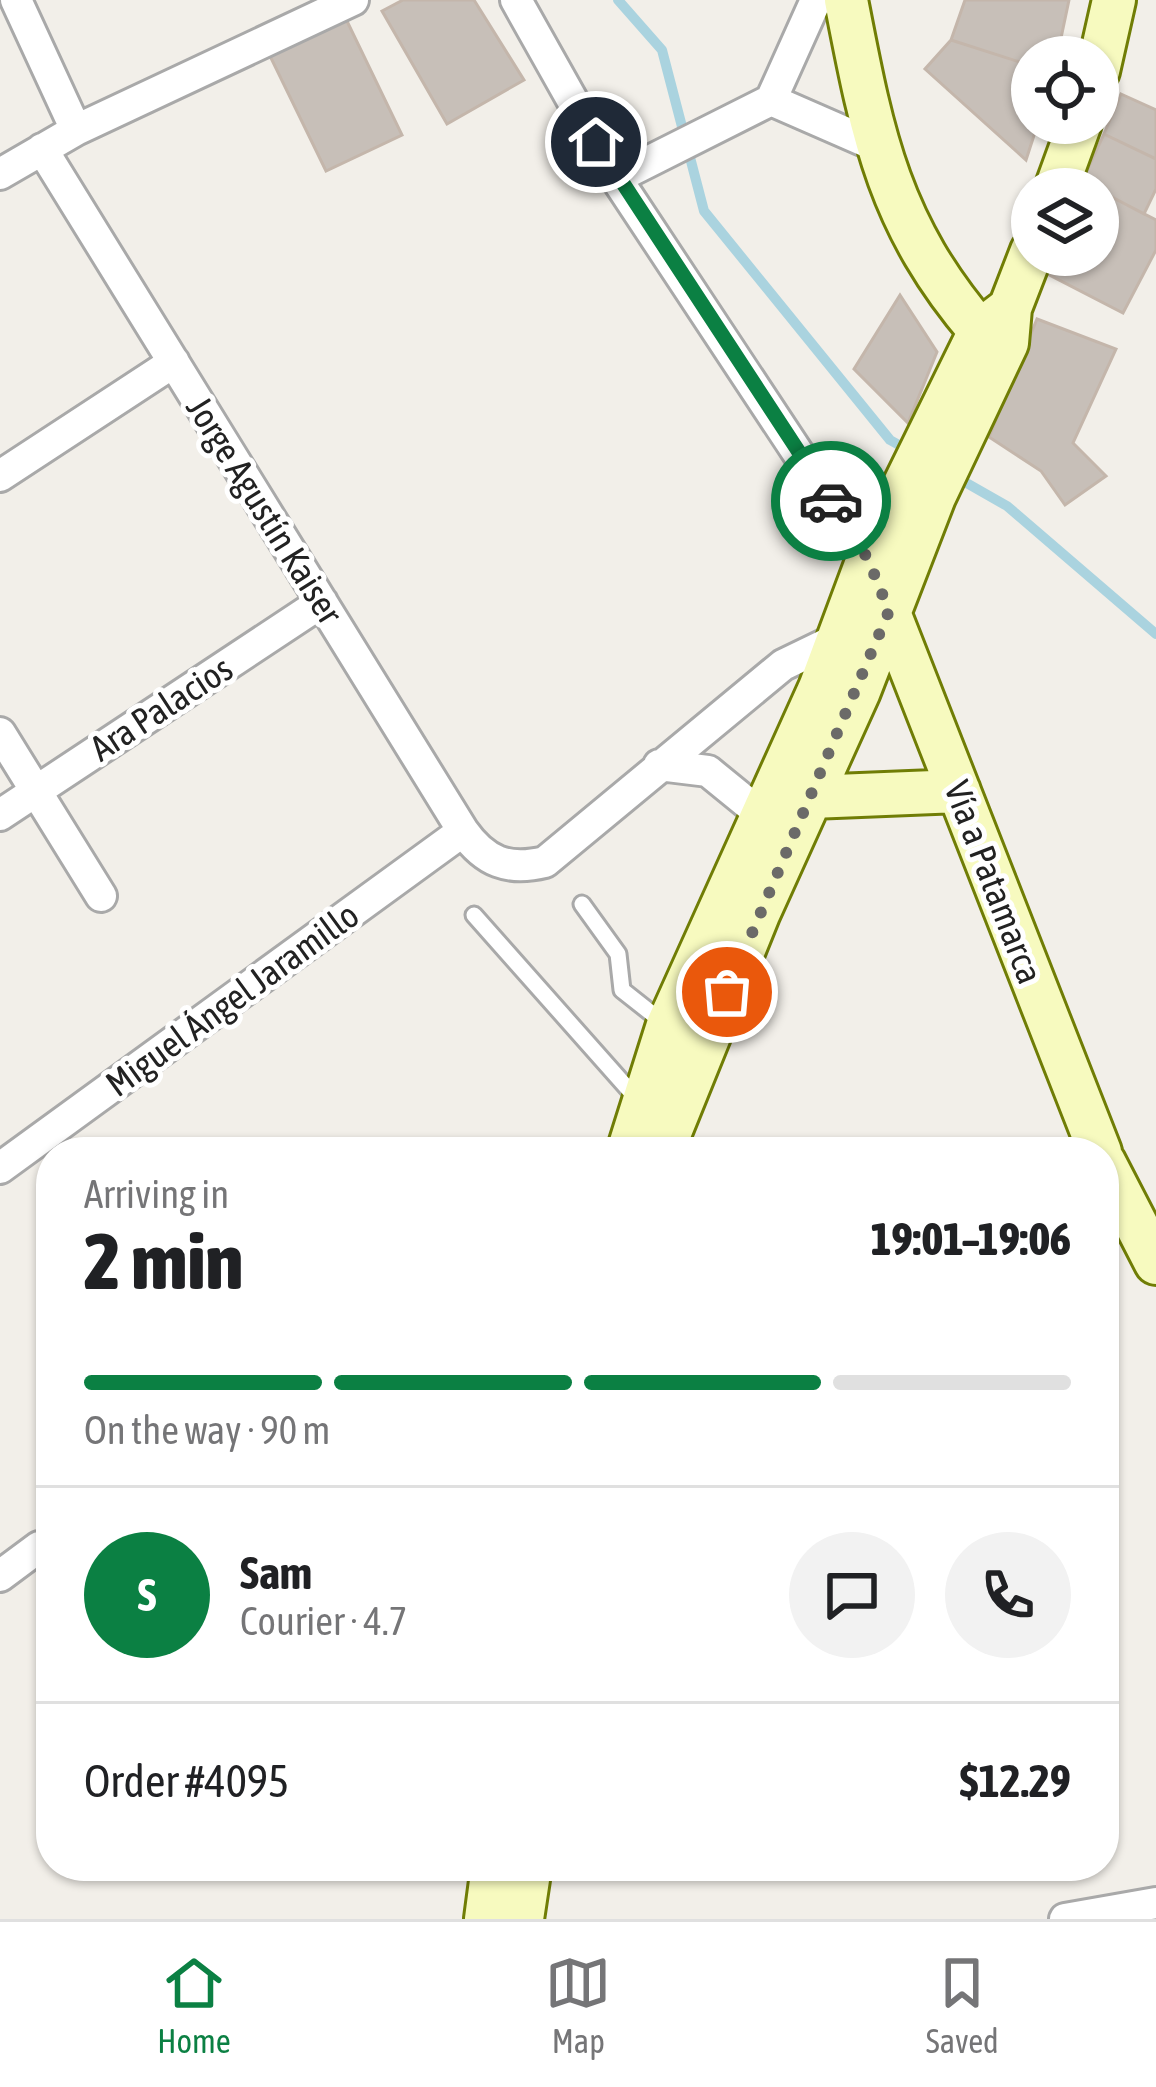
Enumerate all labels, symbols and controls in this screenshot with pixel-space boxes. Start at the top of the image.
map controls [1011,36,1119,276]
button: locate [1011,36,1119,144]
pin [545,91,647,193]
icon: home [563,109,629,175]
button: layers [1011,168,1119,276]
street label: Jorge Agustín Kaiser [178,389,352,632]
courier [771,441,891,561]
icon: car [798,468,864,534]
street label: Ara Palacios [82,647,240,769]
street label: Vía a Patamarca [936,775,1052,989]
street label: Miguel Ángel Jaramillo [98,893,366,1105]
pin [676,941,778,1043]
icon: bag [694,959,760,1025]
text: Arriving in [84,1172,229,1216]
text: 19:01–19:06 [870,1213,1071,1265]
text: 2 min [84,1216,243,1306]
text: On the way · 90 m [84,1408,330,1452]
button: chat [789,1532,915,1658]
button: phone [945,1532,1071,1658]
text: Sam [240,1547,312,1599]
text: S [138,1569,156,1621]
text: Courier · 4.7 [240,1599,407,1643]
text: Order #4095 [84,1755,289,1807]
text: $12.29 [959,1755,1071,1807]
tab: Home [157,1950,231,2060]
tab: Map [545,1950,611,2060]
tab: Saved [926,1950,999,2060]

